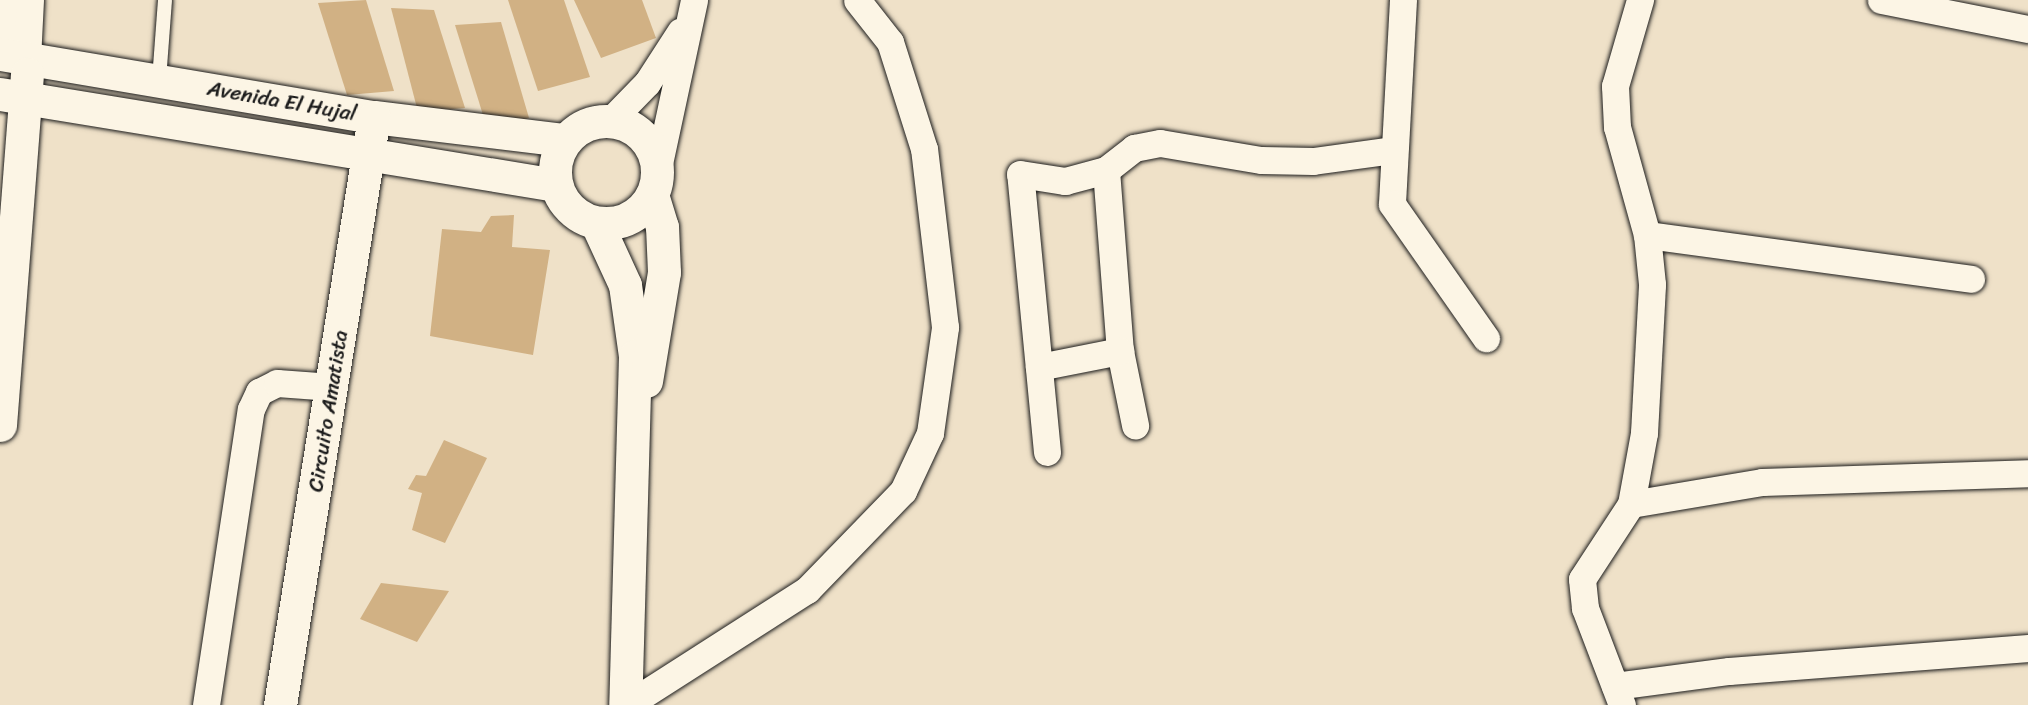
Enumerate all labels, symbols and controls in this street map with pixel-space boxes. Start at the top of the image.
street label: Avenida El Hujal [205,75,359,127]
street label: Circuito Amatista [303,328,353,494]

